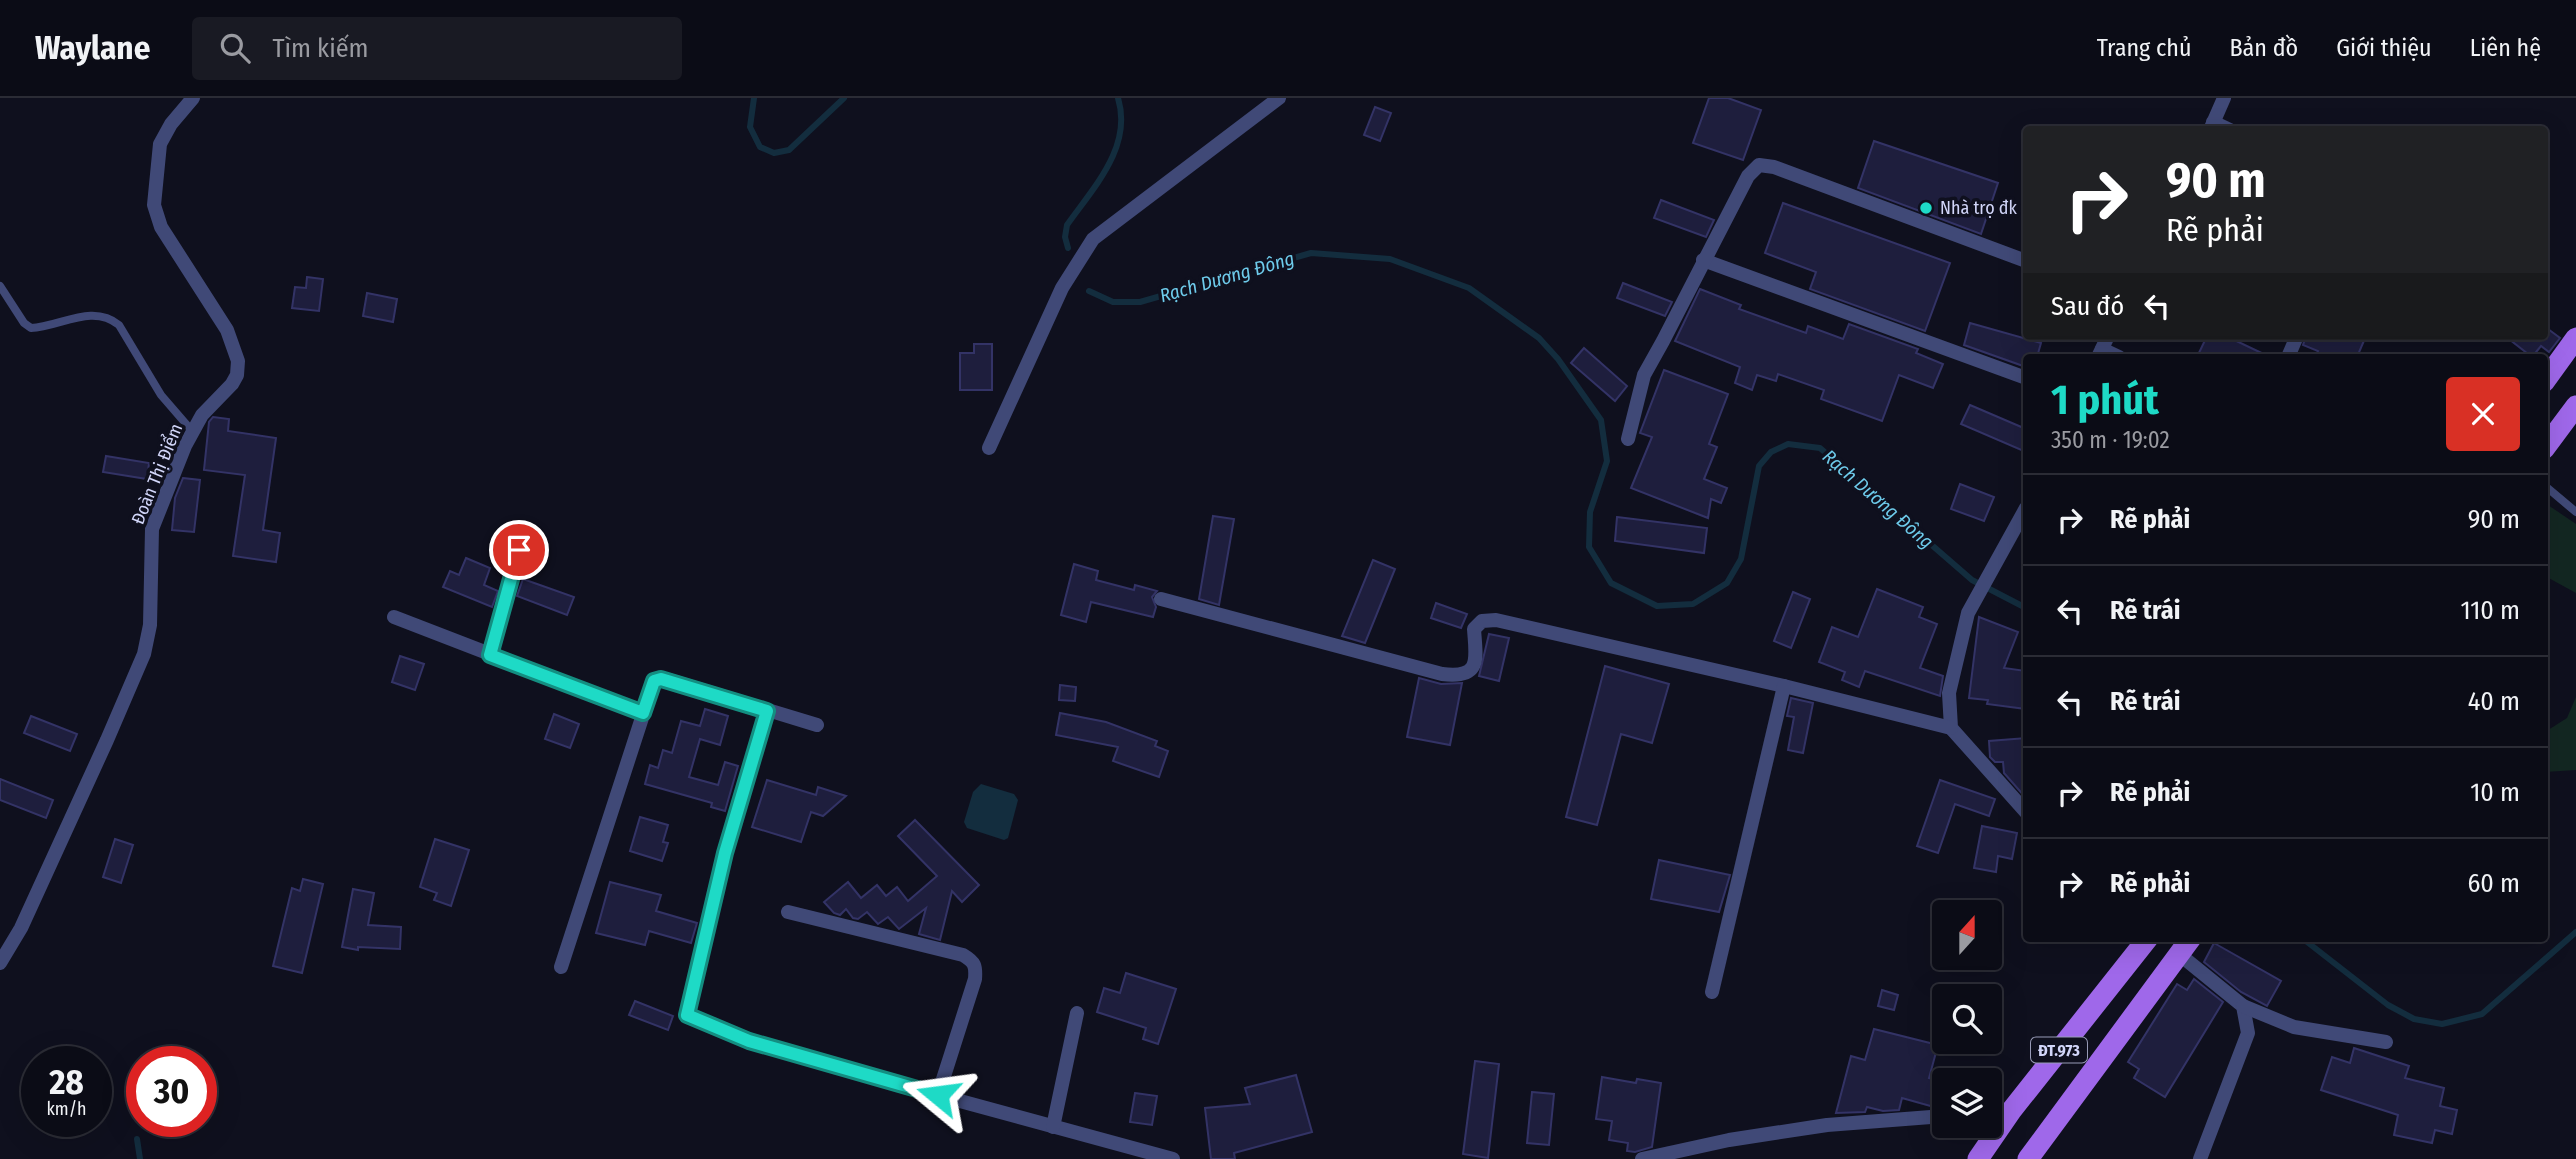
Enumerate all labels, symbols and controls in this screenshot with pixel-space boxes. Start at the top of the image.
search box [192,17,682,80]
text: Waylane [35,28,150,68]
icon: search [216,29,254,67]
text: Tìm kiếm [272,33,369,64]
text: Trang chủ [2097,34,2191,62]
text: Bản đồ [2229,34,2298,62]
text: Giới thiệu [2336,34,2432,62]
text: Liên hệ [2470,34,2541,62]
text: 90 m [2166,151,2266,210]
icon: right [2051,154,2142,245]
place label: Nhà trọ đk [1940,197,2018,219]
marker: Nhà trọ đk [1918,200,1934,216]
text: Rẽ phải [2166,211,2264,249]
water label: Rạch Dương Đông [1157,247,1297,307]
icon: left [2138,287,2176,325]
text: Sau đó [2051,291,2124,322]
text: 1 phút [2051,375,2159,425]
button: close [2446,377,2520,451]
street label: Đoàn Thị Điểm [126,420,187,528]
text: 350 m · 19:02 [2051,426,2170,454]
water label: Rạch Dương Đông [1818,445,1938,553]
icon: right [2051,501,2089,539]
text: Rẽ phải [2110,504,2190,535]
text: 90 m [2468,504,2520,535]
pin [489,520,549,580]
icon: arrive [500,531,538,569]
icon: left [2051,592,2089,630]
text: Rẽ trái [2110,595,2180,626]
text: 110 m [2460,595,2520,626]
icon: left [2051,683,2089,721]
text: Rẽ trái [2110,686,2180,717]
text: 40 m [2468,686,2520,717]
icon: right [2051,774,2089,812]
text: Rẽ phải [2110,777,2190,808]
text: 10 m [2470,777,2520,808]
icon: right [2051,865,2089,903]
text: Rẽ phải [2110,868,2190,899]
text: 60 m [2467,868,2520,899]
north arrow [1932,900,2002,970]
map controls [1932,900,2002,1138]
button: search [1932,984,2002,1054]
road number: ĐT.973 [2031,1038,2087,1062]
speed limit sign: 30 [126,1046,217,1137]
position arrow [901,1058,975,1132]
text: 28 [49,1061,84,1103]
button: layers [1932,1068,2002,1138]
text: km/h [46,1098,87,1120]

